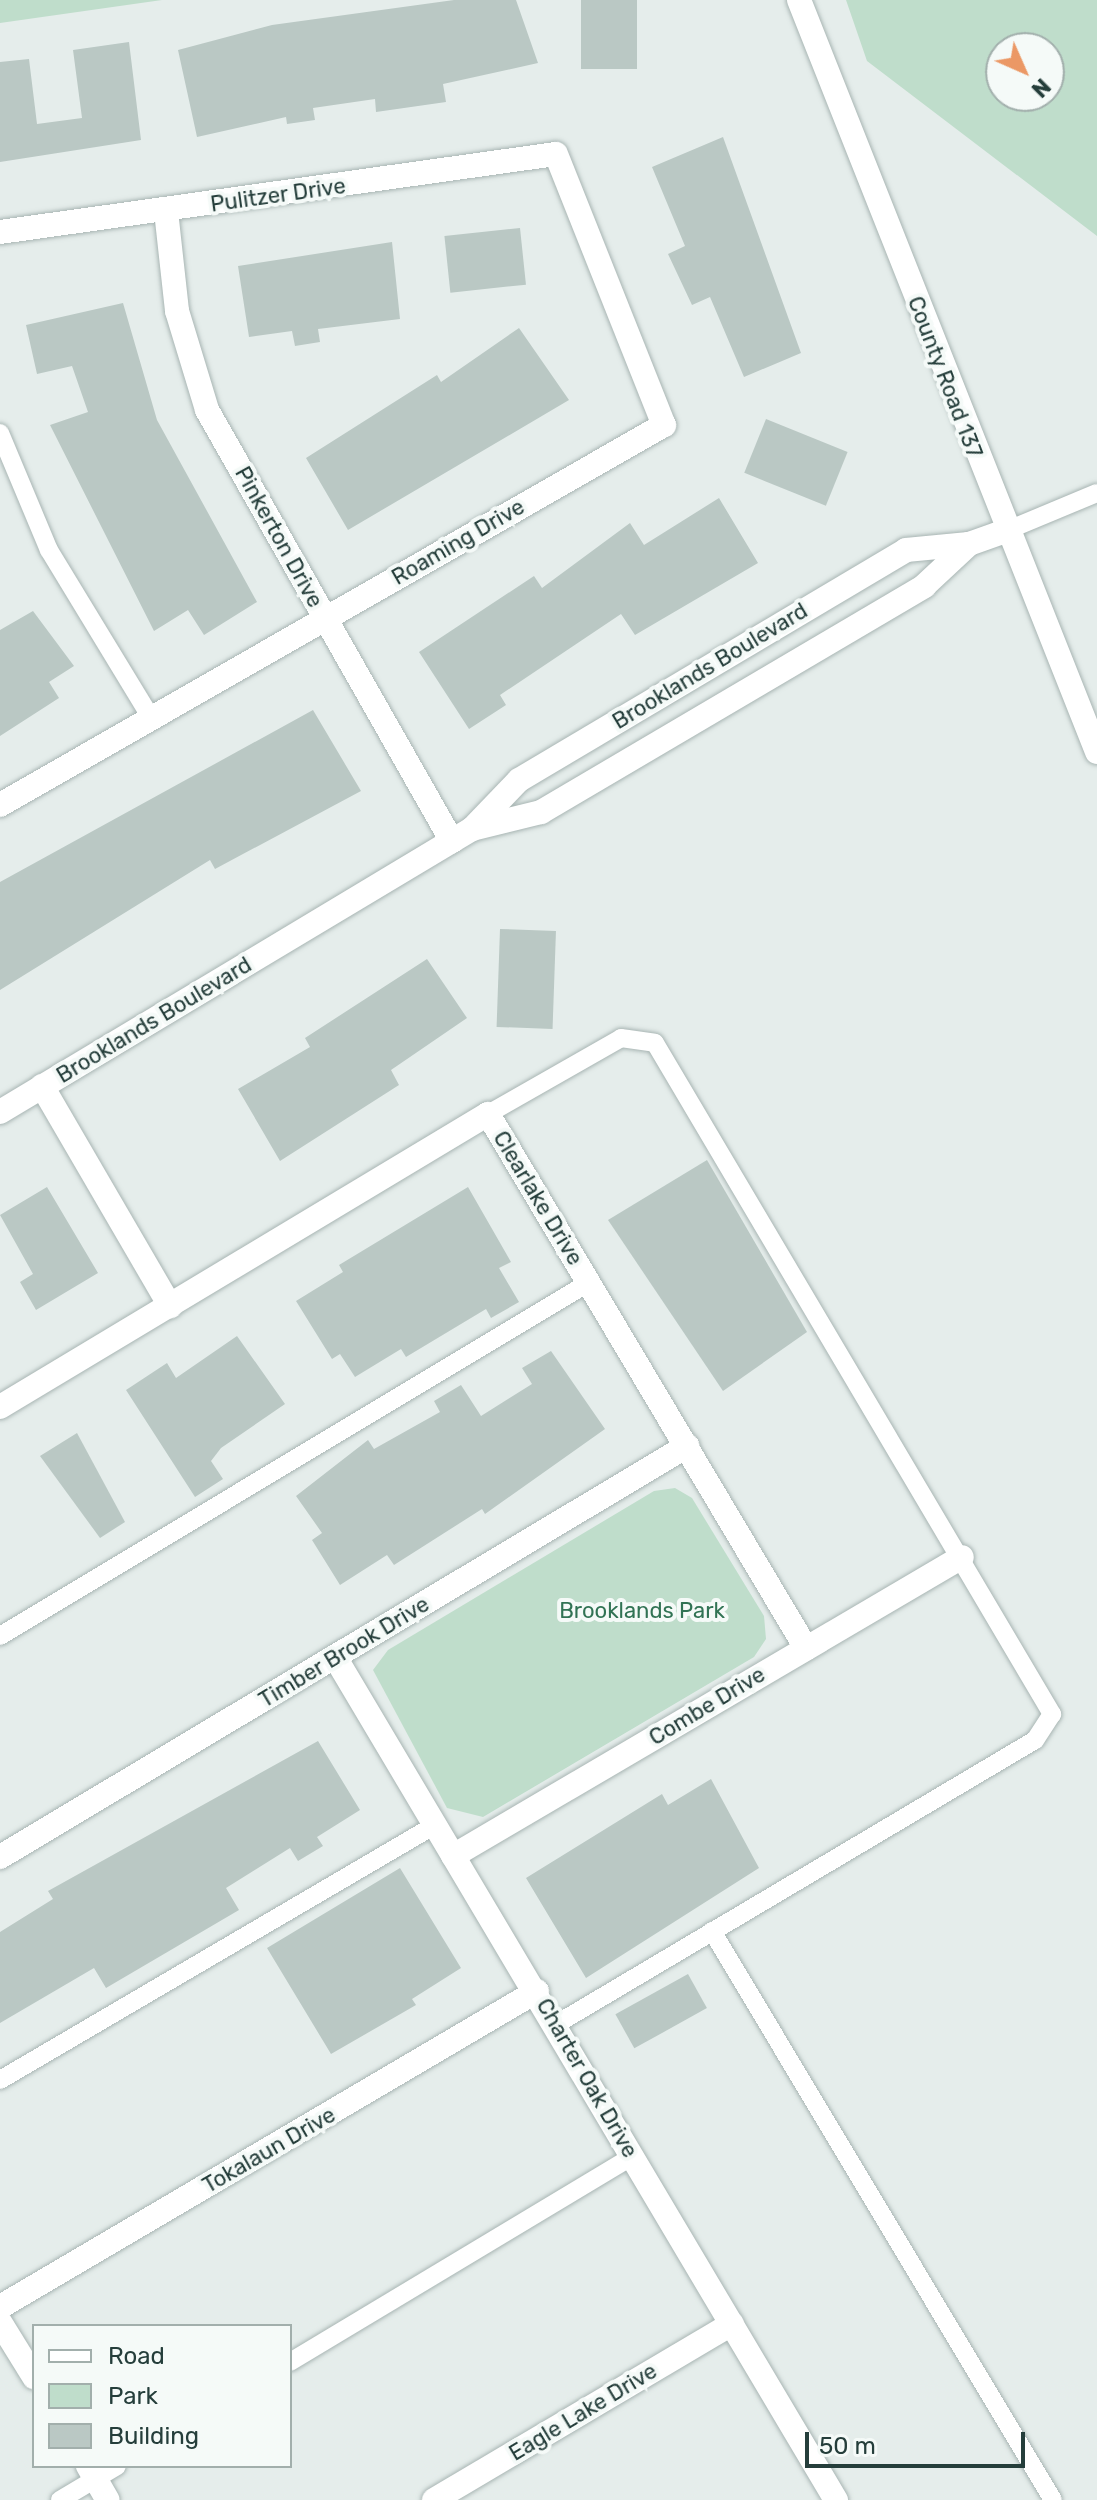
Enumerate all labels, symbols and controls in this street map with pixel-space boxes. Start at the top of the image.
north arrow [985,32,1065,112]
text: N [1026,73,1056,103]
street label: Pulitzer Drive [208,172,348,218]
street label: County Road 137 [902,292,988,462]
street label: Pinkerton Drive [229,462,329,612]
street label: Roaming Drive [387,493,529,591]
street label: Brooklands Boulevard [608,597,812,735]
street label: Brooklands Boulevard [52,951,256,1089]
street label: Clearlake Drive [488,1126,588,1270]
street label: Timber Brook Drive [254,1591,434,1713]
park label: Brooklands Park [559,1598,725,1624]
street label: Combe Drive [644,1661,770,1751]
street label: Charter Oak Drive [531,1993,643,2163]
street label: Tokalaun Drive [198,2101,340,2199]
legend [32,2324,292,2468]
text: Road [108,2342,165,2370]
street label: Eagle Lake Drive [504,2358,662,2466]
text: Park [108,2382,158,2410]
scale bar [809,2416,1029,2466]
text: Building [108,2422,199,2450]
text: 50 m [819,2432,876,2460]

